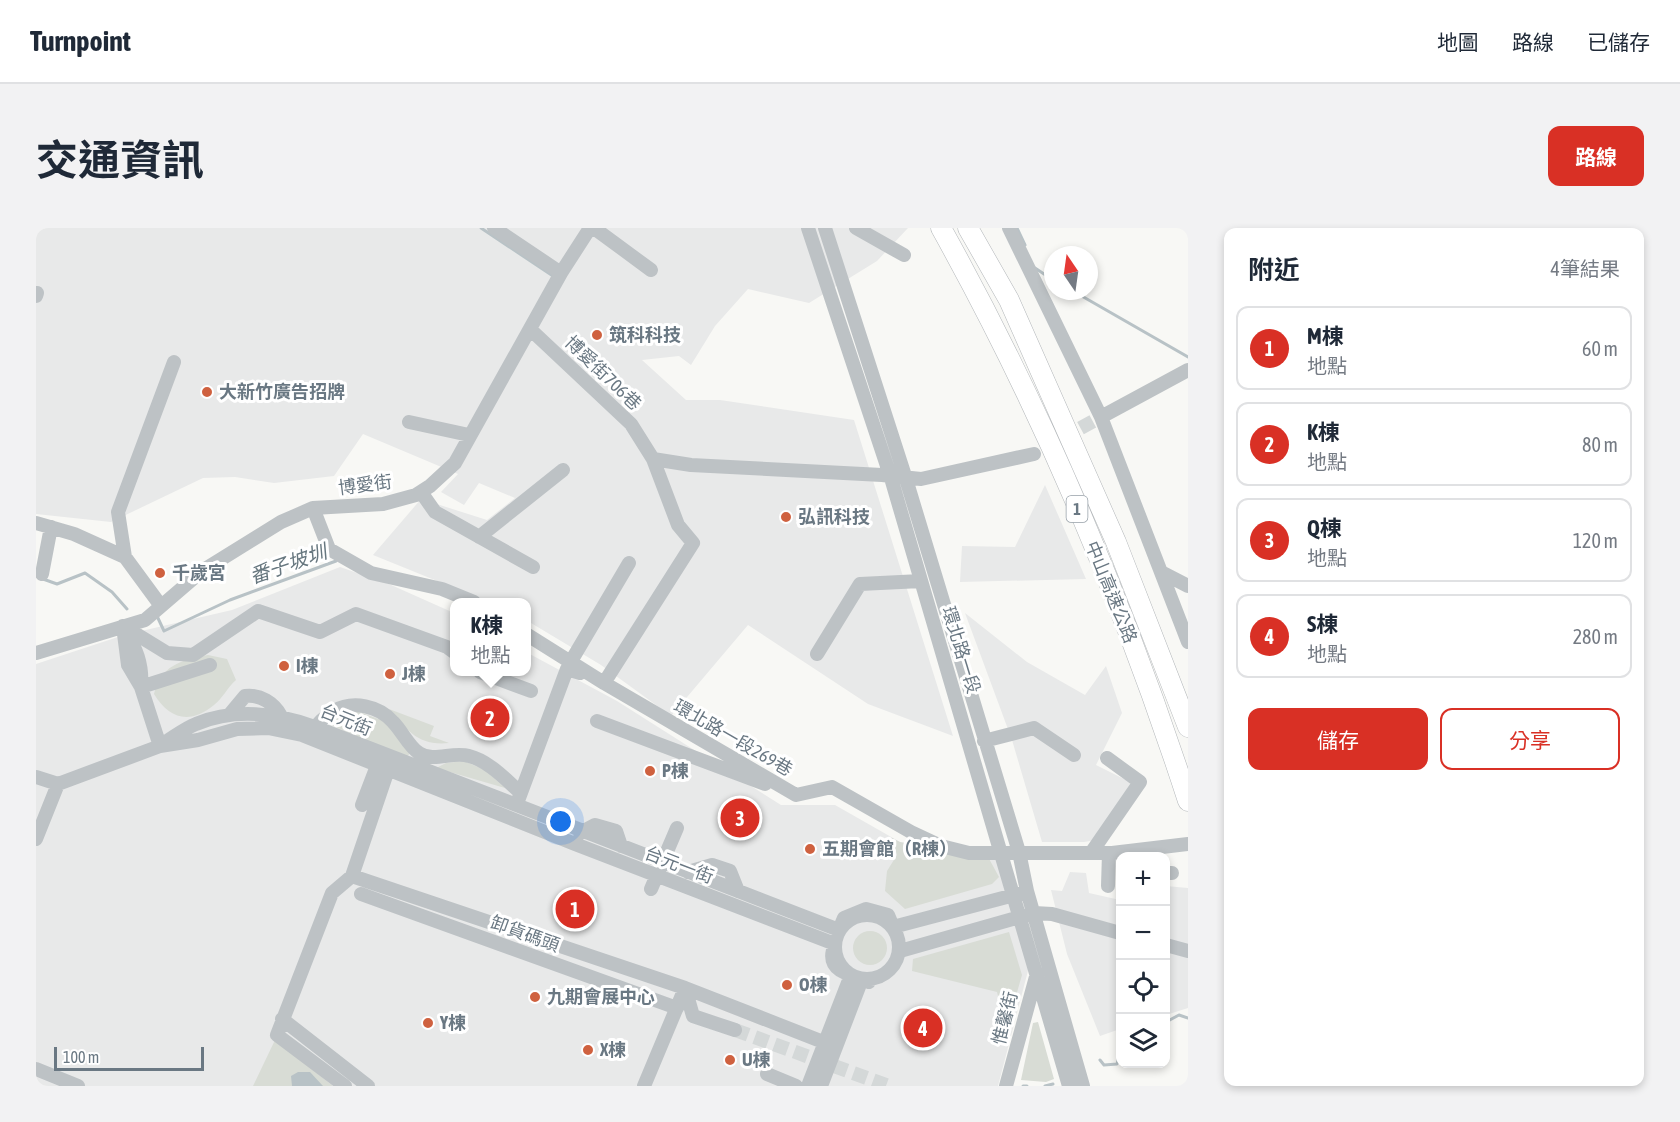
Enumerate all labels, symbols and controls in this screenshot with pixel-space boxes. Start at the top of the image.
text: Turnpoint [30,25,131,57]
text: 地圖 [1437,30,1479,54]
text: 路線 [1512,30,1554,54]
text: 已儲存 [1587,30,1650,54]
button: 路線 [1548,126,1644,186]
text: 交通資訊 [36,136,204,184]
north arrow [1044,246,1098,300]
text: 附近 [1248,255,1300,285]
text: 4筆結果 [1551,257,1620,280]
text: M棟 [1307,323,1344,349]
place label: 筑科科技 [609,324,681,345]
marker: 筑科科技 [590,328,604,342]
street label: 博愛街706巷 [561,331,646,414]
text: 1 [1265,337,1274,360]
text: 60 m [1582,337,1618,360]
text: 地點 [1307,354,1347,377]
place label: 大新竹廣告招牌 [219,381,345,402]
marker: 大新竹廣告招牌 [200,385,214,399]
text: K棟 [1307,419,1340,445]
text: 2 [1265,433,1274,456]
text: 80 m [1582,433,1618,456]
text: 地點 [1307,450,1347,473]
street label: 博愛街 [337,471,393,498]
road number: 1 [1066,496,1088,522]
place label: 弘訊科技 [798,506,870,527]
marker: 弘訊科技 [779,510,793,524]
text: Q棟 [1307,515,1342,541]
text: 3 [1265,529,1274,552]
text: 120 m [1573,529,1618,552]
street label: 中山高速公路 [1081,538,1141,646]
water label: 番子坡圳 [246,539,332,587]
text: 地點 [1307,546,1347,569]
place label: 千歲宮 [172,562,226,583]
marker: 千歲宮 [153,566,167,580]
popup [450,598,531,676]
street label: 環北路一段 [938,604,985,696]
text: S棟 [1307,611,1338,637]
text: K棟 [471,612,503,638]
text: 4 [1265,625,1274,648]
text: 280 m [1573,625,1618,648]
text: 地點 [1307,642,1347,665]
text: 地點 [471,643,511,666]
place label: I棟 [296,655,319,676]
marker: I棟 [277,659,291,673]
place label: J棟 [401,663,426,684]
marker: J棟 [383,667,397,681]
street label: 環北路一段269巷 [670,695,796,780]
pin: 2 [470,696,510,740]
street label: 台元街 [317,700,375,739]
button: 儲存 [1248,708,1428,770]
button: 分享 [1440,708,1620,770]
place label: P棟 [662,760,689,781]
marker: P棟 [643,764,657,778]
pin: 3 [720,796,760,840]
your location [546,807,575,836]
place label: 五期會館（R棟） [822,838,957,859]
street label: 台元一街 [642,842,717,887]
marker: 五期會館（R棟） [803,842,817,856]
map controls [1116,852,1170,1068]
button: + [1116,852,1170,906]
pin: 1 [556,886,594,932]
button: − [1116,906,1170,960]
street label: 卸貨碼頭 [488,911,563,956]
button: locate [1116,960,1170,1014]
place label: O棟 [799,974,828,995]
marker: O棟 [780,978,794,992]
place label: 九期會展中心 [547,986,655,1007]
street label: 惟馨街 [988,989,1021,1047]
marker: 九期會展中心 [528,990,542,1004]
pin: 4 [904,1006,942,1050]
place label: Y棟 [439,1012,466,1033]
button: layers [1116,1014,1170,1068]
marker: Y棟 [421,1016,435,1030]
place label: X棟 [599,1039,626,1060]
marker: X棟 [581,1043,595,1057]
scale bar [54,1044,204,1072]
text: 100 m [63,1048,99,1066]
place label: U棟 [742,1049,771,1070]
marker: U棟 [723,1053,737,1067]

